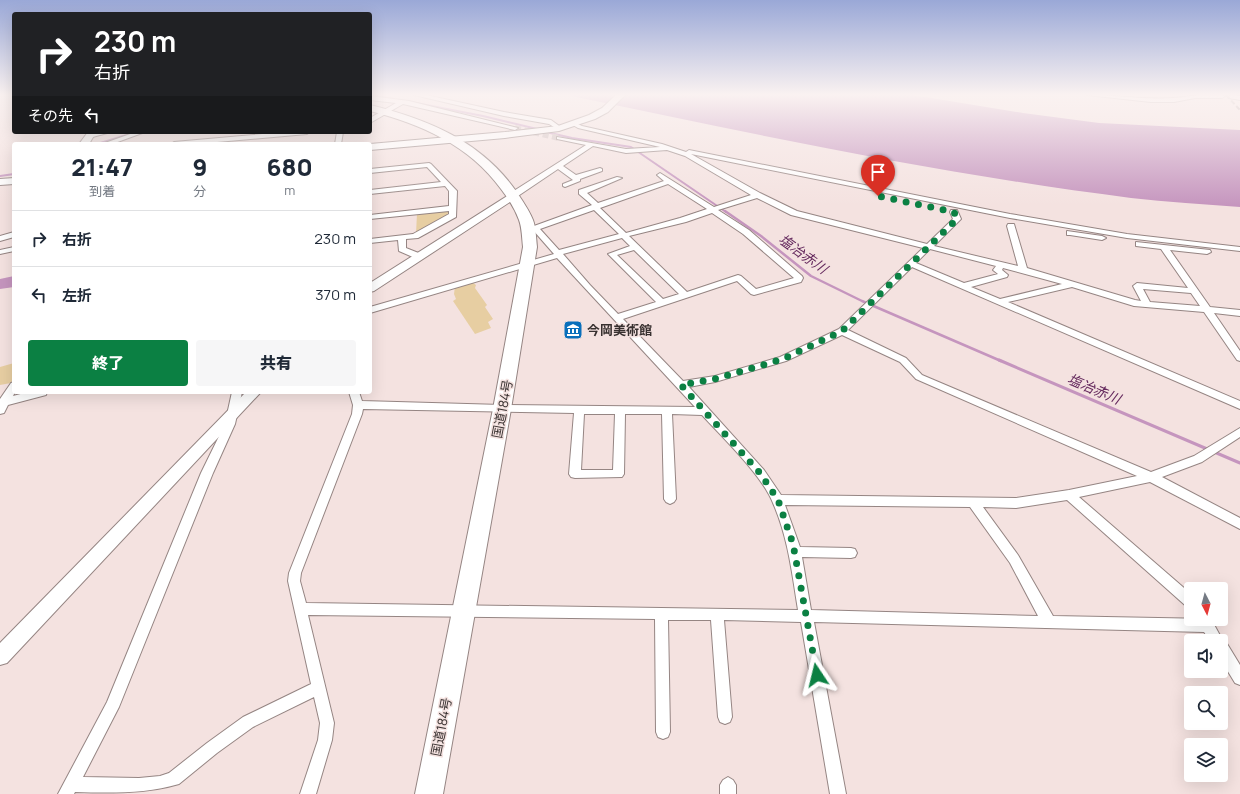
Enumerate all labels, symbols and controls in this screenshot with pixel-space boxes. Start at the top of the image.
text: 230 m [94,22,176,60]
icon: right [28,28,80,80]
text: 右折 [94,60,130,84]
icon: left [81,104,103,126]
text: その先 [28,105,73,126]
text: 21:47 [71,150,133,183]
text: 9 [192,150,207,183]
text: 680 [267,150,313,183]
pin [861,155,895,196]
icon: arrive [867,161,889,183]
text: m [284,181,295,199]
text: 到着 [89,182,115,200]
text: 分 [193,182,206,200]
icon: right [28,228,50,250]
text: 230 m [314,228,356,249]
text: 右折 [62,229,92,250]
water label: 塩冶赤川 [775,229,833,279]
icon: left [28,284,50,306]
text: 370 m [315,284,356,305]
text: 左折 [62,285,92,306]
museum icon: 今岡美術館 [562,319,584,341]
place label: 今岡美術館 [587,321,652,339]
button: 終了 [28,340,188,386]
button: 共有 [196,340,356,386]
water label: 塩冶赤川 [1065,369,1126,409]
street label: 国道184号 [488,378,516,440]
north arrow [1184,582,1228,626]
map controls [1184,582,1228,782]
button: sound [1184,634,1228,678]
position arrow [796,654,838,696]
button: search [1184,686,1228,730]
street label: 国道184号 [427,696,455,758]
button: layers [1184,738,1228,782]

